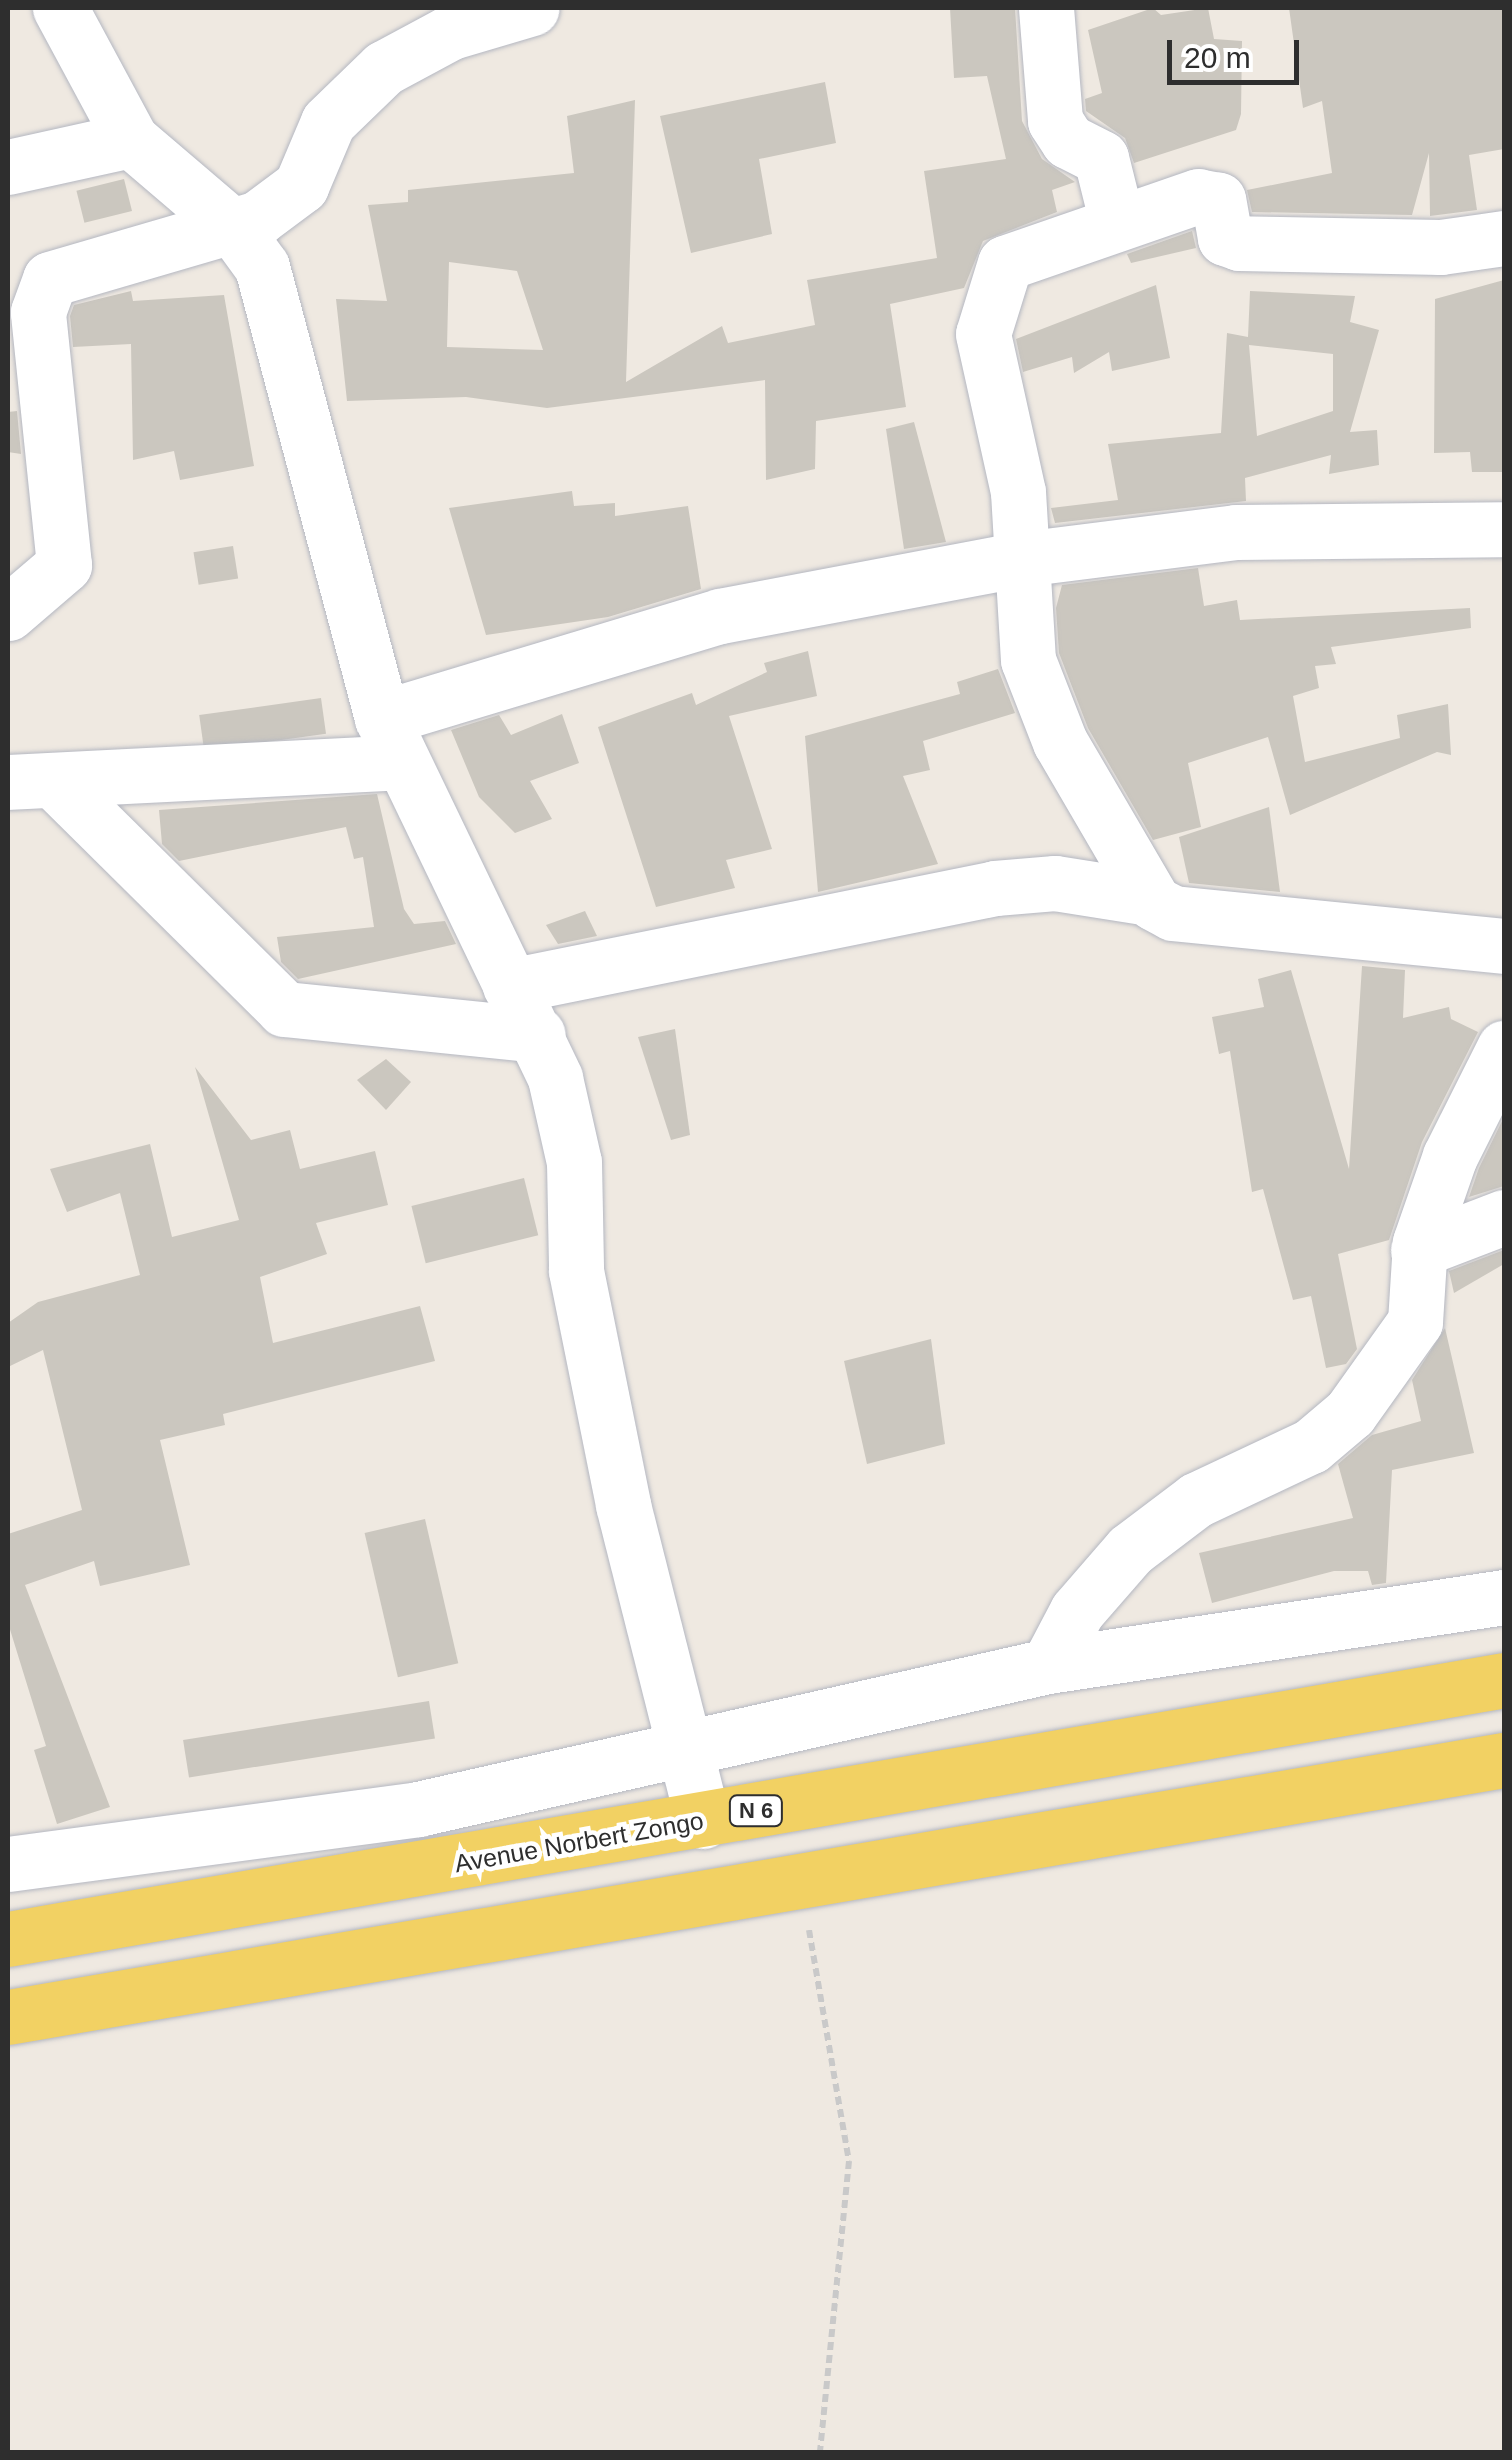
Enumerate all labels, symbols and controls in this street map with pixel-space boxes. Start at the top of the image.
scale bar [1172,20,1304,82]
text: 20 m [1184,41,1251,74]
road number: N 6 [728,1794,784,1828]
street label: Avenue Norbert Zongo [452,1805,706,1879]

